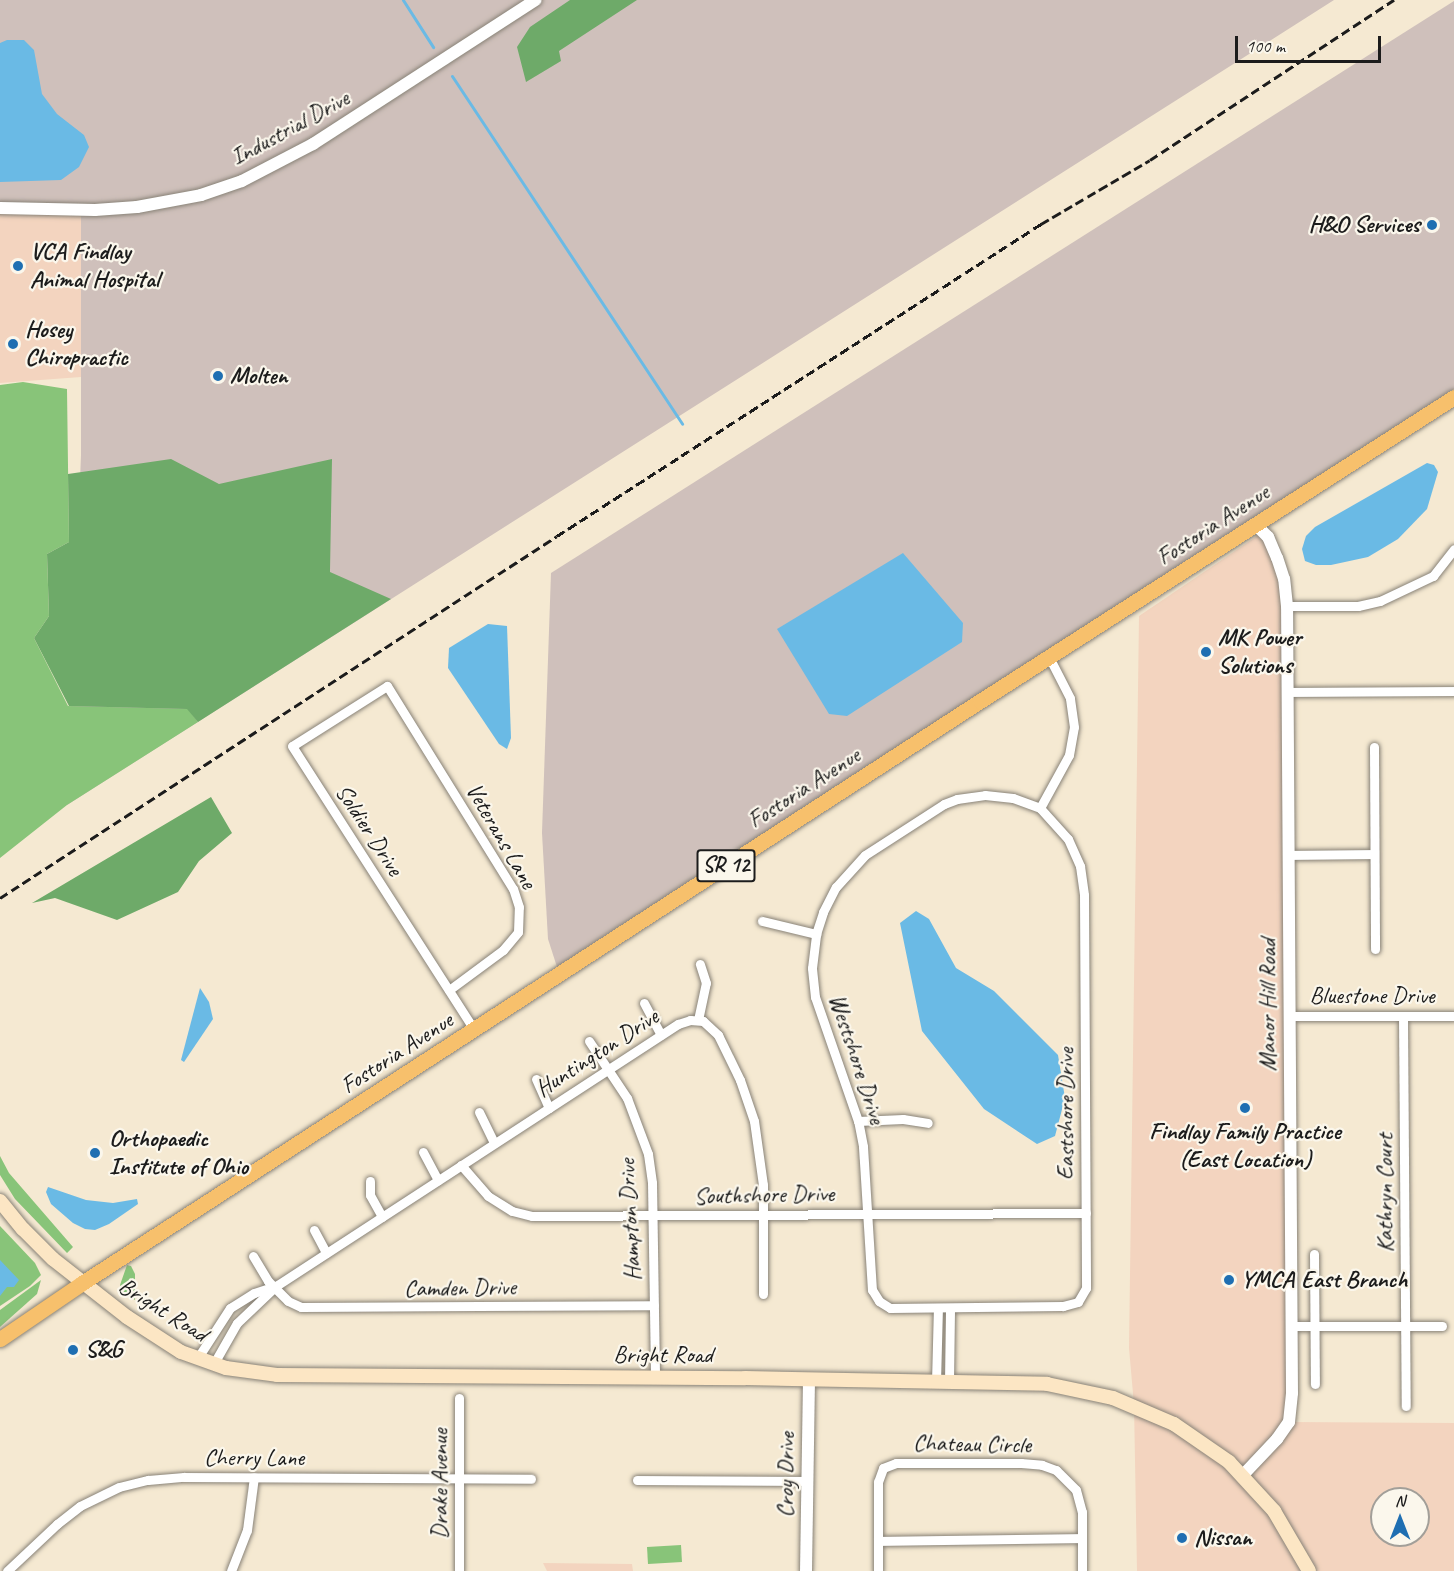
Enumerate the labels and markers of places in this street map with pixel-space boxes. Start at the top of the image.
place label: H&O Services [1308,211,1420,239]
marker: H&O Services [1425,218,1439,232]
place label: VCA Findlay Animal Hospital [30,238,159,294]
marker: VCA Findlay Animal Hospital [11,259,25,273]
place label: Hosey Chiropractic [25,316,128,372]
marker: Hosey Chiropractic [6,337,20,351]
place label: Molten [230,362,287,390]
marker: Molten [211,369,225,383]
place label: MK Power Solutions [1218,624,1301,680]
marker: MK Power Solutions [1199,645,1213,659]
marker: Findlay Family Practice (East Location) [1238,1101,1252,1115]
place label: Findlay Family Practice (East Location) [1149,1118,1341,1174]
place label: Orthopaedic Institute of Ohio [109,1125,248,1181]
marker: Orthopaedic Institute of Ohio [86,1144,104,1162]
place label: YMCA East Branch [1241,1266,1408,1294]
marker: YMCA East Branch [1222,1273,1236,1287]
place label: S&G [85,1336,122,1364]
marker: S&G [66,1343,80,1357]
place label: Nissan [1194,1524,1252,1552]
marker: Nissan [1175,1531,1189,1545]

